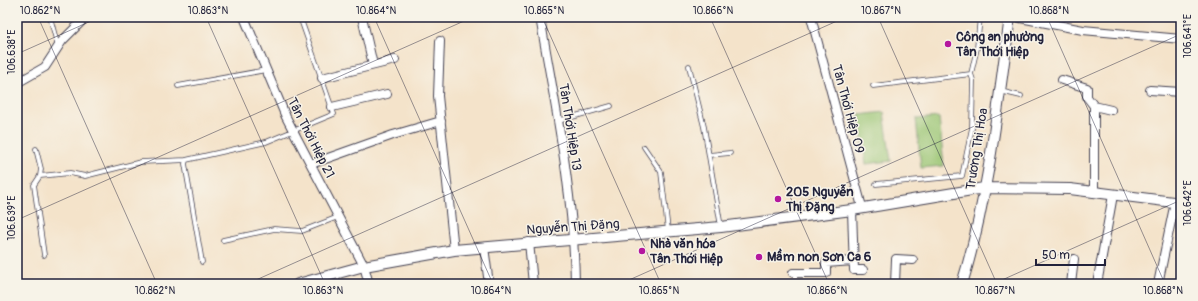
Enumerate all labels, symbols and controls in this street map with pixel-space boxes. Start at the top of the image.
text: 10.862°N [20,5,60,17]
text: 10.863°N [188,5,228,17]
text: 10.864°N [356,5,397,17]
text: 10.865°N [524,5,564,17]
text: 10.866°N [693,5,734,17]
text: 10.867°N [861,5,901,17]
text: 10.868°N [1029,5,1069,17]
text: 106.641°E [1182,14,1194,58]
place label: Công an phường Tân Thới Hiệp [955,29,1044,60]
text: 106.638°E [6,30,18,74]
marker: Công an phường Tân Thới Hiệp [943,39,953,49]
street label: Tân Thới Hiệp 09 [828,63,868,155]
street label: Tân Thới Hiệp 13 [555,82,585,172]
street label: Tân Thới Hiệp 21 [284,95,338,181]
street label: Trương Thị Hoa [963,107,991,191]
text: 106.642°E [1182,180,1194,226]
place label: 205 Nguyễn Thị Đặng [785,184,854,215]
marker: 205 Nguyễn Thị Đặng [773,194,783,204]
text: 106.639°E [6,196,18,240]
street label: Nguyễn Thị Đặng [526,216,620,238]
place label: Nhà văn hóa Tân Thới Hiệp [649,236,723,267]
scale bar [1036,241,1105,267]
marker: Nhà văn hóa Tân Thới Hiệp [637,246,647,256]
place label: Mầm non Sơn Ca 6 [767,248,872,265]
text: 50 m [1042,248,1070,263]
marker: Mầm non Sơn Ca 6 [754,252,764,262]
text: 10.862°N [135,285,175,297]
text: 10.863°N [303,285,343,297]
text: 10.864°N [471,285,512,297]
text: 10.865°N [639,285,679,297]
text: 10.866°N [807,285,848,297]
text: 10.867°N [975,285,1015,297]
text: 10.868°N [1143,285,1183,297]

